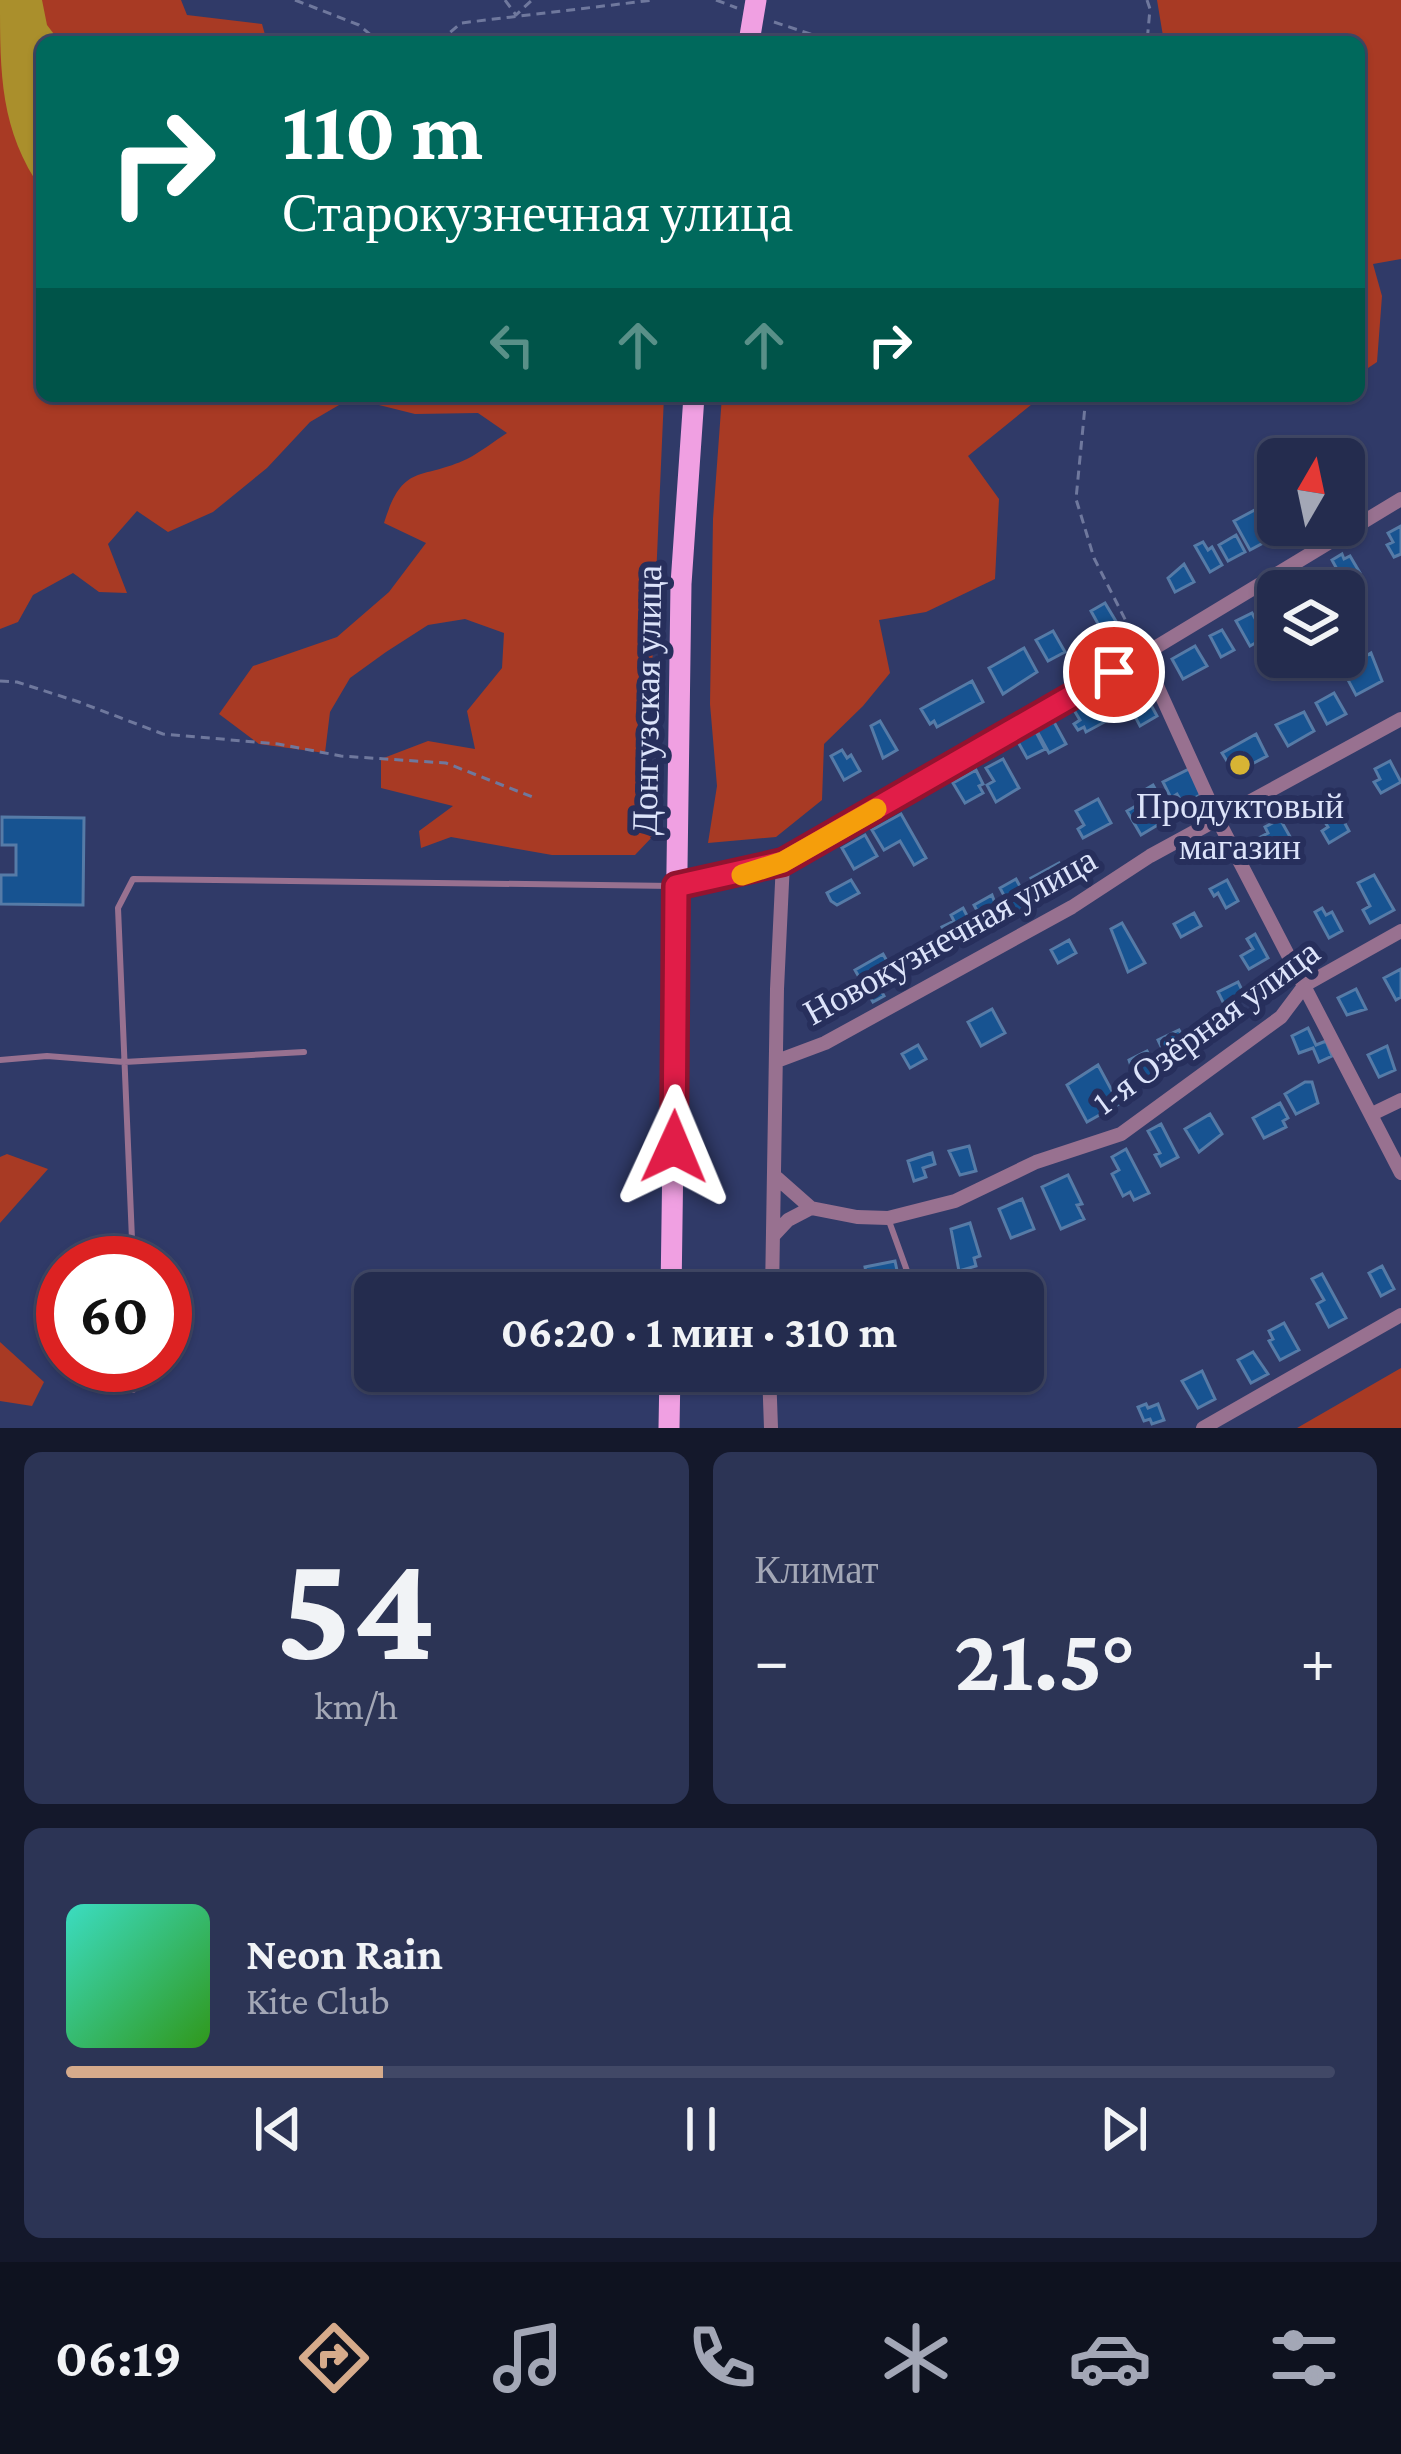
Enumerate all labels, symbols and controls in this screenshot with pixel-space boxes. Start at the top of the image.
icon: right [84,84,240,240]
text: 110 m [282,84,483,177]
text: Старокузнечная улица [282,183,793,243]
icon: left [479,312,545,378]
icon: ahead [605,312,671,378]
icon: ahead [731,312,797,378]
icon: right [857,312,923,378]
north arrow [1257,438,1365,546]
map controls [1257,438,1365,678]
street label: Донгузская улица [625,565,669,835]
button: layers [1257,570,1365,678]
pin [1063,621,1165,723]
icon: arrive [1081,639,1147,705]
marker: Продуктовый магазин [1227,752,1253,778]
place label: Продуктовый магазин [1136,786,1344,867]
street label: Новокузнечная улица [797,839,1103,1033]
street label: 1-я Озёрная улица [1085,931,1327,1123]
position arrow [611,1084,737,1210]
speed limit sign: 60 [36,1236,192,1392]
text: 06:20 · 1 мин · 310 m [501,1307,897,1357]
text: 54 [276,1519,437,1693]
text: Климат [755,1548,879,1591]
text: 21.5° [954,1609,1136,1709]
text: − [755,1623,789,1696]
text: + [1300,1623,1335,1696]
text: km/h [314,1684,398,1727]
text: Neon Rain [246,1929,443,1979]
text: Kite Club [246,1979,390,2022]
icon: previous [245,2096,311,2162]
icon: pause [668,2096,734,2162]
icon: next [1091,2096,1157,2162]
icon: directions [292,2316,376,2400]
icon: music [486,2316,570,2400]
icon: phone [680,2316,764,2400]
icon: climate [874,2316,958,2400]
icon: car [1068,2316,1152,2400]
icon: filters [1262,2316,1346,2400]
text: 06:19 [55,2328,182,2388]

